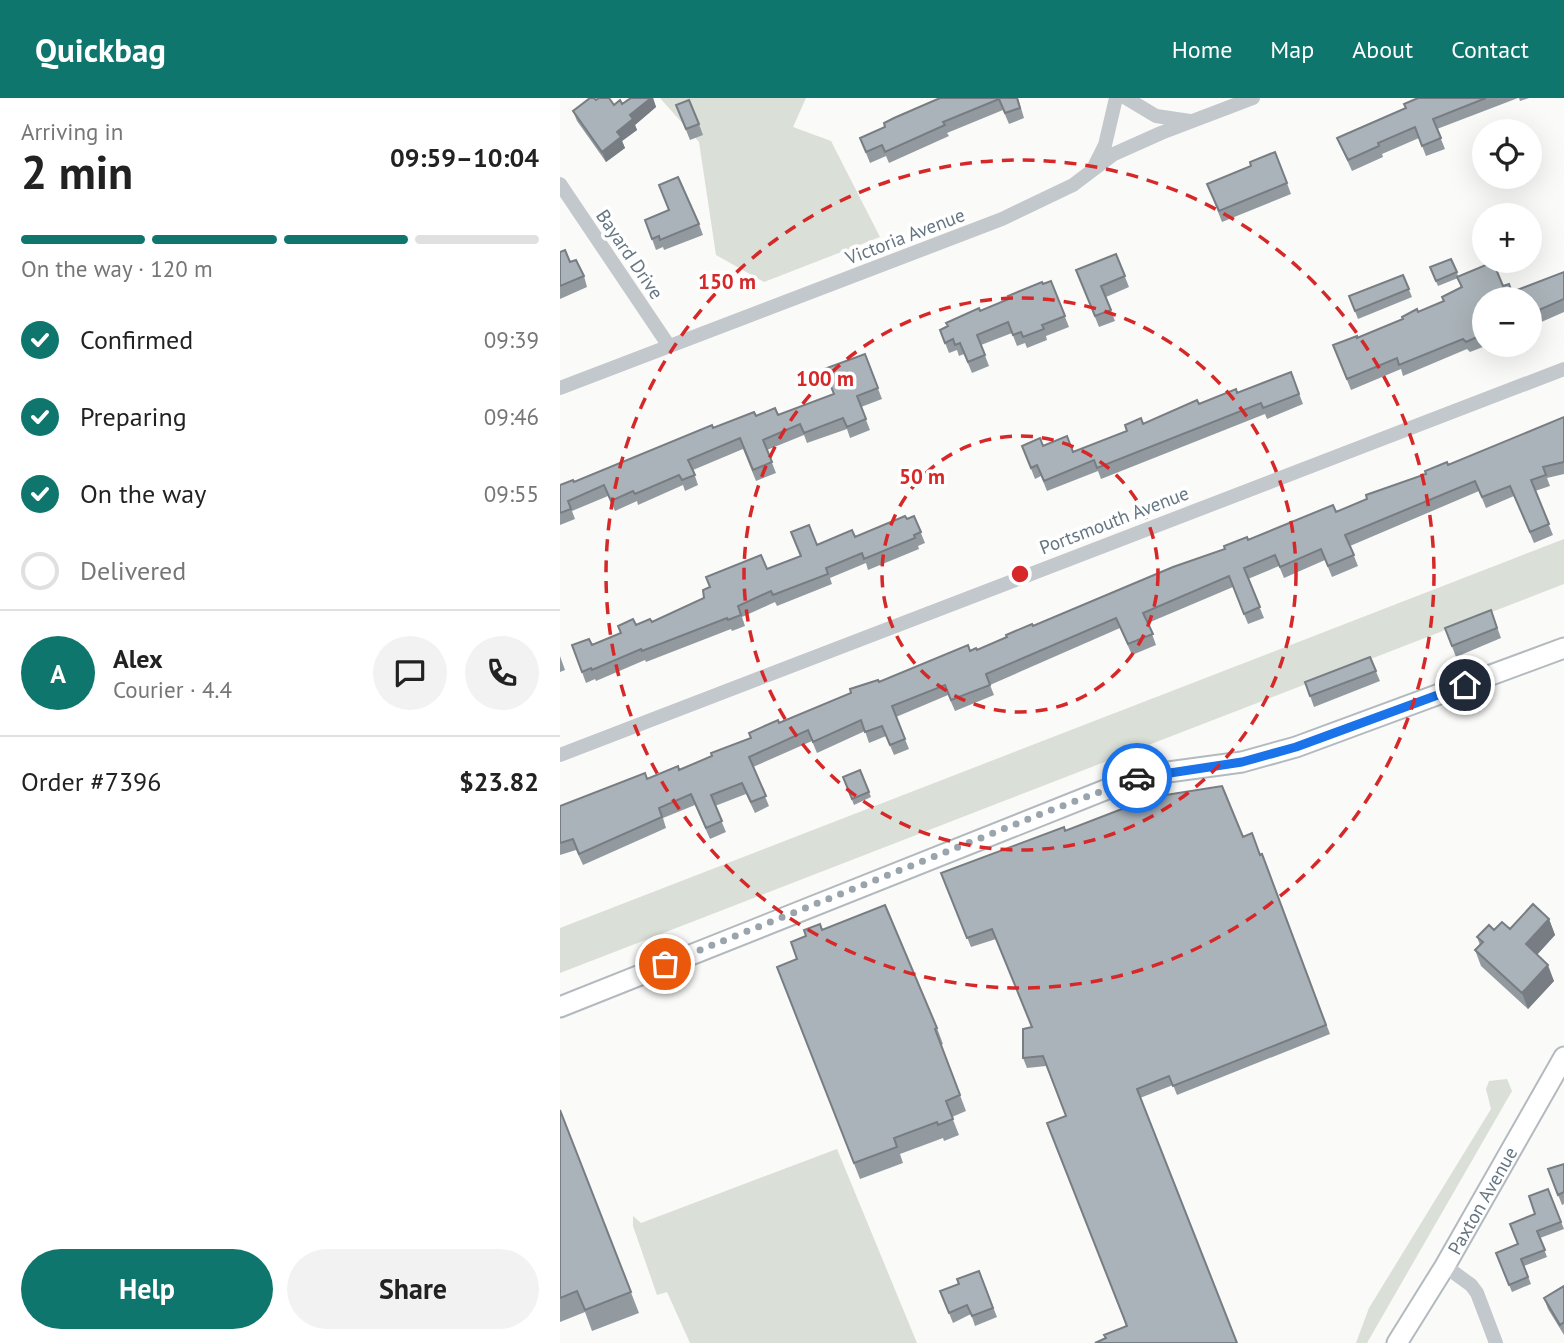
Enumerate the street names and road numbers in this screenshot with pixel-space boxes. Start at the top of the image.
street label: Victoria Avenue [841,202,968,270]
street label: Bayard Drive [591,205,669,303]
street label: Portsmouth Avenue [1036,480,1192,560]
street label: Paxton Avenue [1442,1143,1522,1259]

